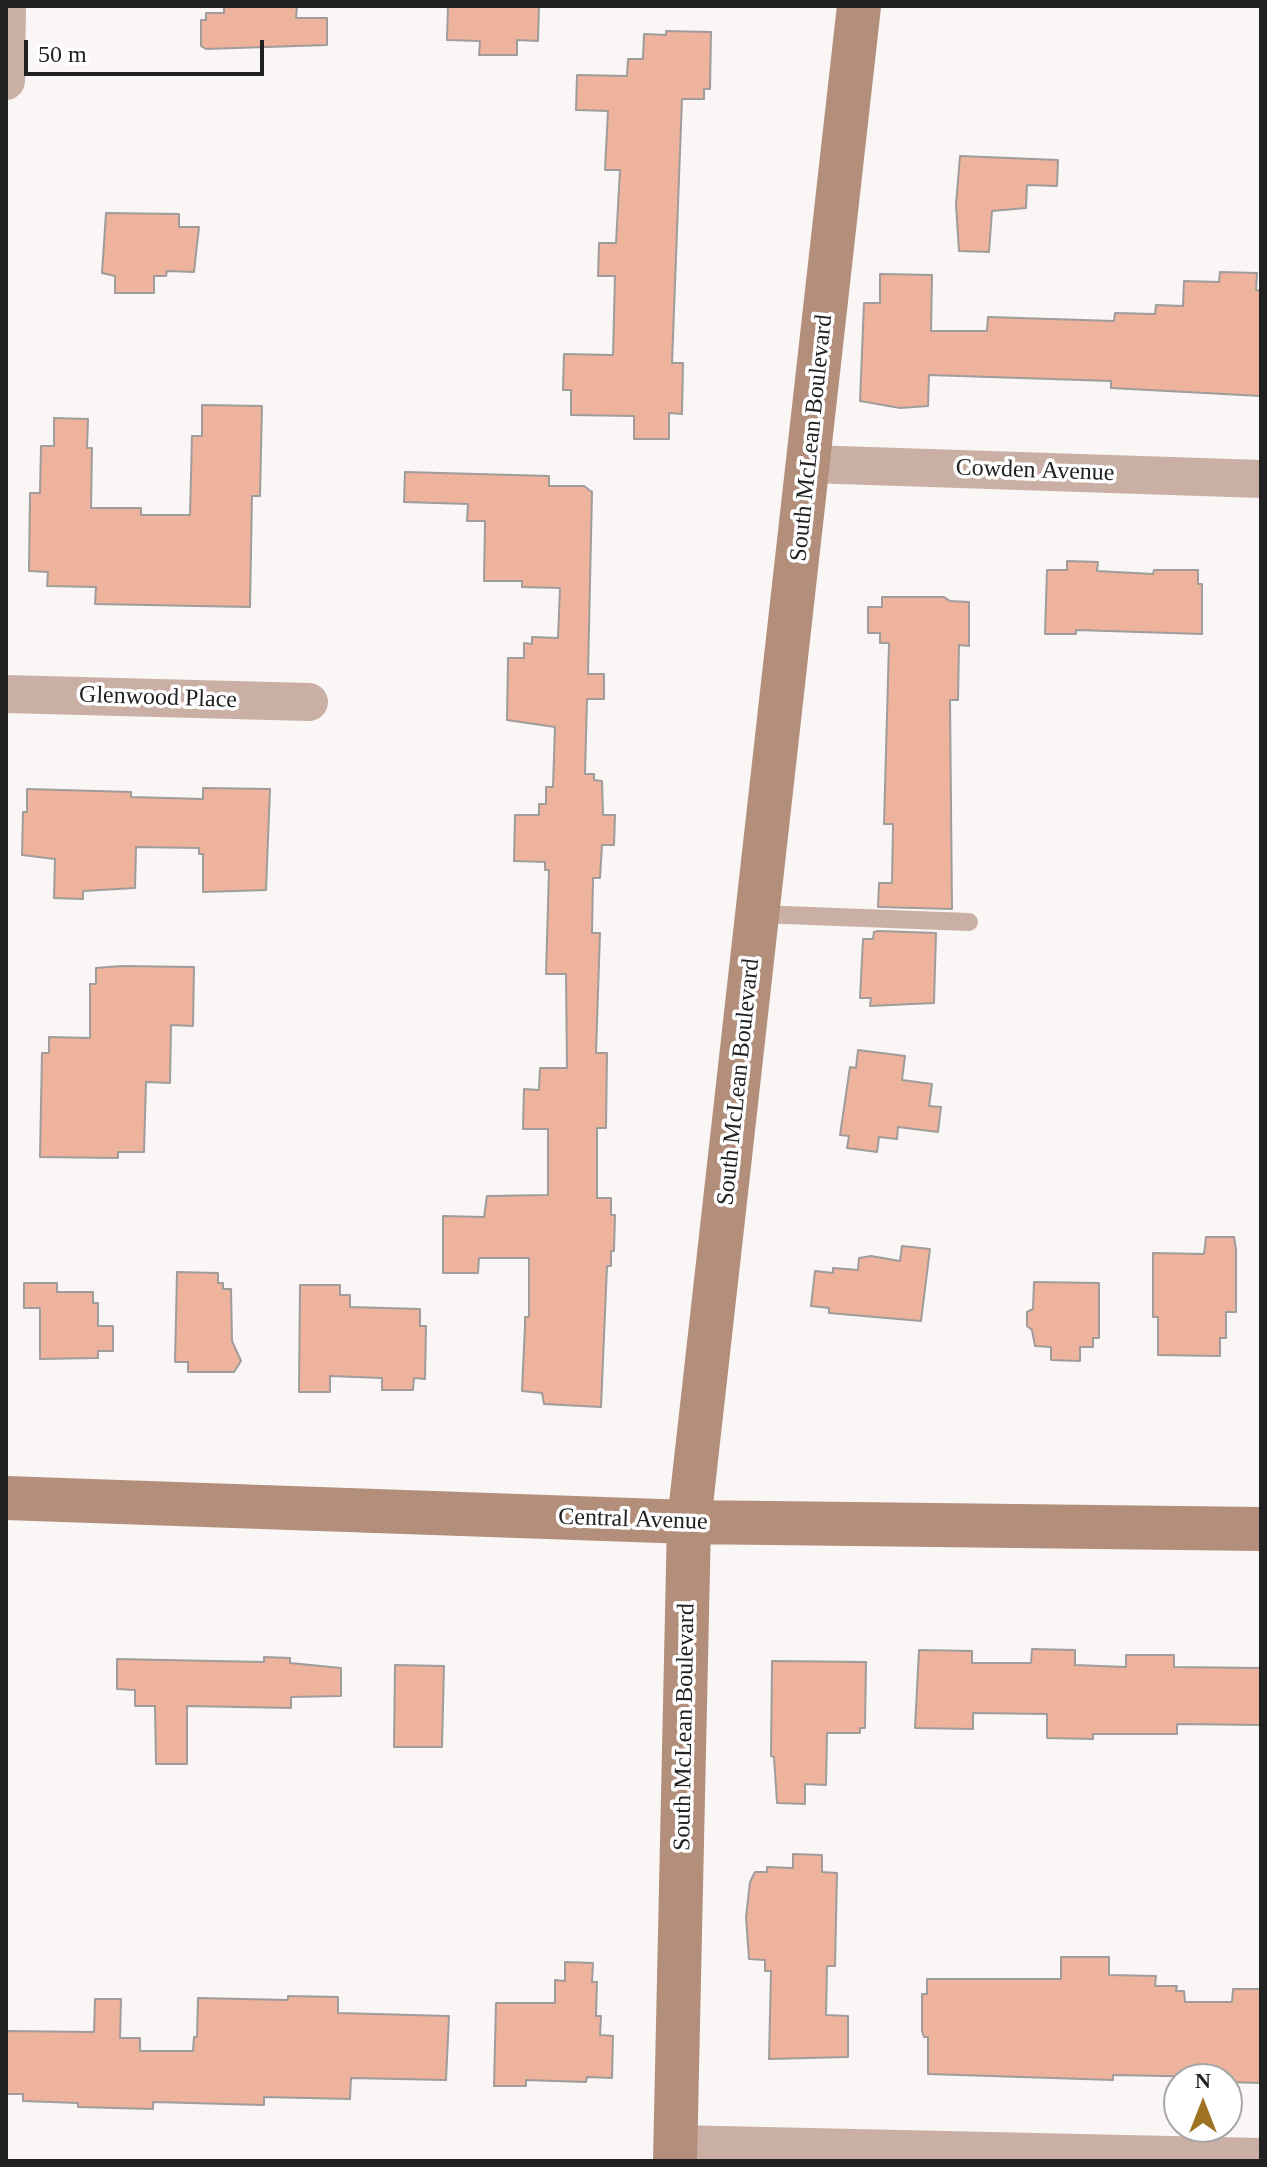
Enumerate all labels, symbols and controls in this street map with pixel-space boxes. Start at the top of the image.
scale bar [28,24,268,74]
text: 50 m [38,41,87,67]
street label: South McLean Boulevard [785,313,839,563]
street label: Cowden Avenue [955,454,1115,488]
street label: Glenwood Place [79,681,237,715]
street label: South McLean Boulevard [712,957,766,1207]
street label: Central Avenue [558,1503,708,1537]
street label: South McLean Boulevard [668,1603,702,1851]
north arrow [1163,2063,1243,2143]
text: N [1195,2068,1211,2093]

